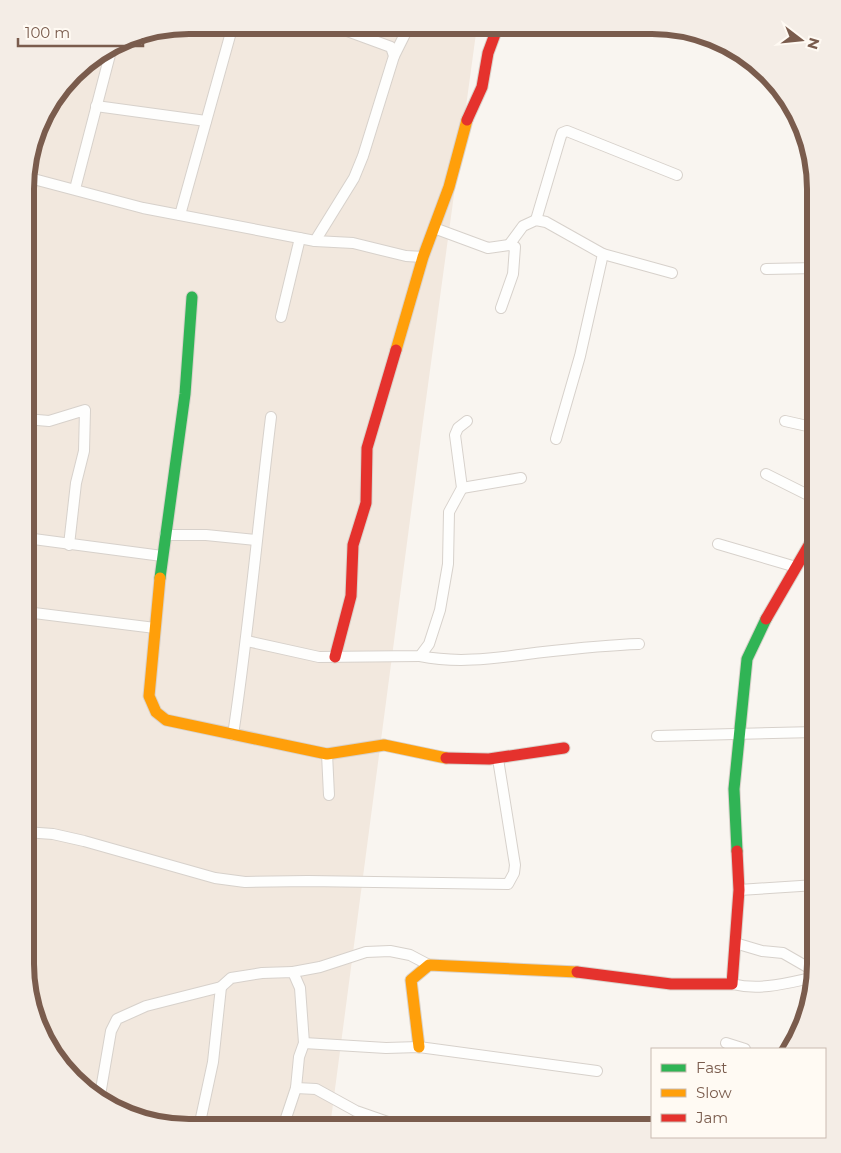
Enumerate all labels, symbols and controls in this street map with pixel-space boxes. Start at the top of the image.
scale bar [18,15,142,47]
north arrow [776,15,826,65]
text: 100 m [25,23,70,42]
text: N [803,36,824,52]
legend [651,1048,826,1138]
text: Fast [696,1058,727,1077]
text: Slow [696,1083,732,1102]
text: Jam [695,1108,728,1127]

